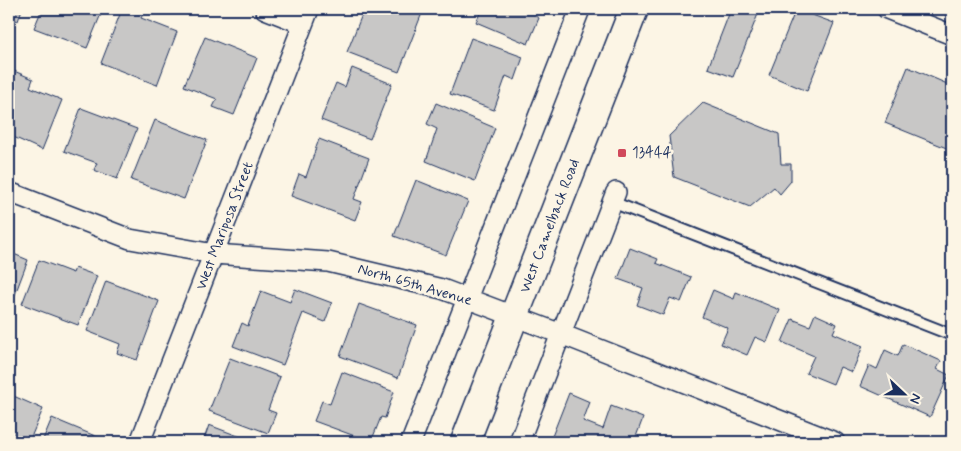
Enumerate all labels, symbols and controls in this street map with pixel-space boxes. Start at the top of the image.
place label: 13444 [632,143,672,163]
marker: 13444 [616,147,628,159]
street label: West Camelback Road [515,156,585,296]
street label: West Mariposa Street [191,159,259,293]
street label: North 65th Avenue [355,259,475,311]
north arrow [878,368,928,418]
text: N [905,391,925,406]

